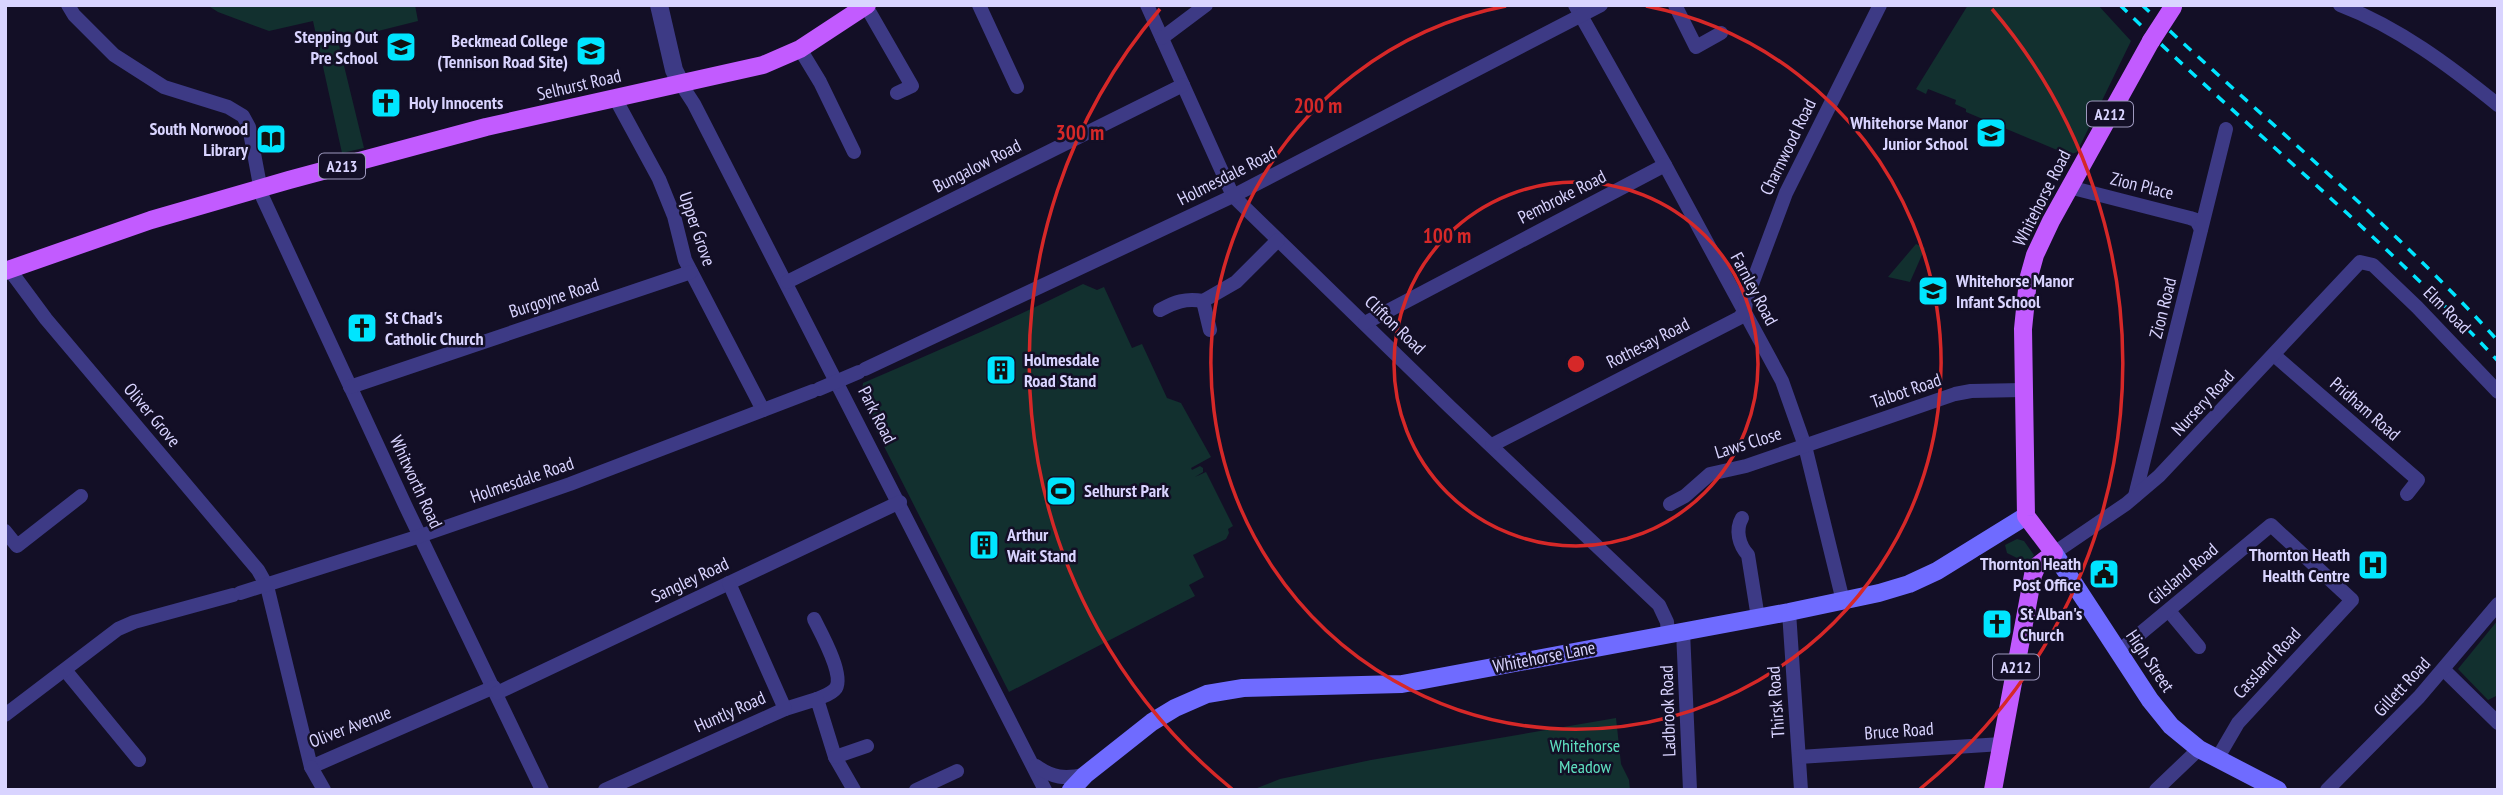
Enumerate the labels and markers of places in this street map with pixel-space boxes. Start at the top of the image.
place label: Stepping Out Pre School [294,25,379,69]
place label: Beckmead College (Tennison Road Site) [437,29,568,73]
school or university icon: Stepping Out Pre School [384,30,418,64]
school or university icon: Beckmead College (Tennison Road Site) [574,34,608,68]
church icon: Holy Innocents [369,86,403,120]
place label: Holy Innocents [409,91,503,114]
place label: Whitehorse Manor Junior School [1849,111,1969,155]
school or university icon: Whitehorse Manor Junior School [1974,116,2008,150]
place label: South Norwood Library [149,117,249,161]
library icon: South Norwood Library [254,122,288,156]
place label: Whitehorse Manor Infant School [1955,269,2075,313]
school or university icon: Whitehorse Manor Infant School [1916,274,1950,308]
place label: St Chad's Catholic Church [385,306,484,350]
church icon: St Chad's Catholic Church [345,311,379,345]
place label: Holmesdale Road Stand [1024,348,1100,392]
centre of rings [1564,352,1588,376]
building icon: Holmesdale Road Stand [984,353,1018,387]
sports icon: Selhurst Park [1044,474,1078,508]
place label: Selhurst Park [1084,479,1169,502]
place label: Arthur Wait Stand [1006,523,1076,567]
building icon: Arthur Wait Stand [967,528,1001,562]
place label: Thornton Heath Health Centre [2249,543,2350,587]
hospital icon: Thornton Heath Health Centre [2356,548,2390,582]
place label: Thornton Heath Post Office [1980,552,2081,596]
public building icon: Thornton Heath Post Office [2087,557,2121,591]
place label: St Alban's Church [2020,602,2082,646]
church icon: St Alban's Church [1980,607,2014,641]

